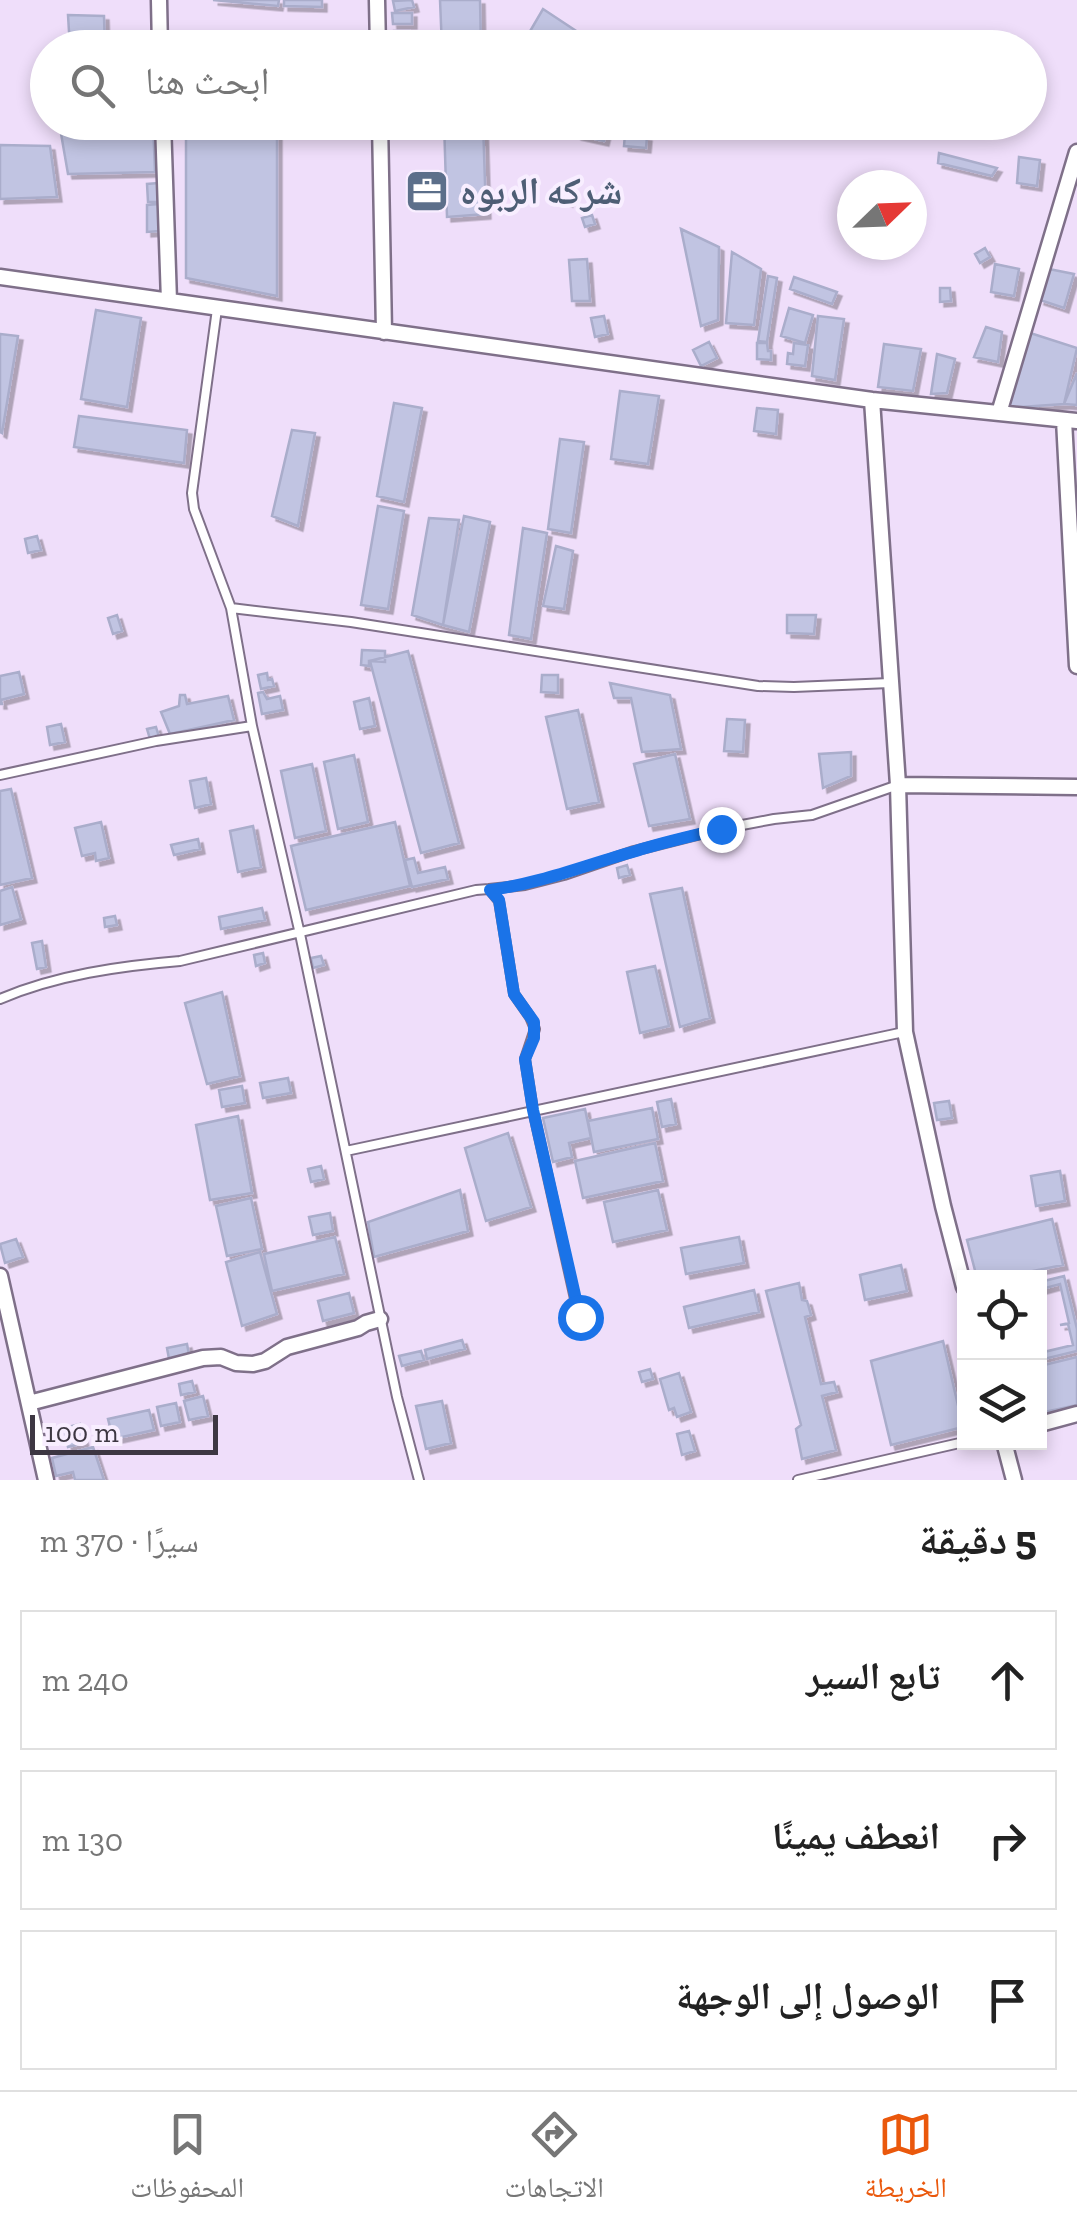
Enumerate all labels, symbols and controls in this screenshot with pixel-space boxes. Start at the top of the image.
search box [30,30,1047,140]
icon: search [65,58,120,113]
text: ابحث هنا [145,58,270,104]
office icon: شركه الربوه [404,168,450,214]
place label: شركه الربوه [460,168,622,214]
north arrow [837,170,927,260]
route end [699,807,745,853]
map controls [957,1270,1047,1450]
button: locate [957,1270,1047,1360]
route start [558,1295,604,1341]
button: layers [957,1360,1047,1450]
scale bar [30,1410,218,1454]
text: 100 m [45,1416,119,1449]
text: 5 دقيقة [919,1514,1037,1565]
text: سيرًا · 370 m [40,1522,199,1560]
text: تابع السير [806,1653,940,1699]
icon: ahead [980,1653,1035,1708]
text: 240 m [42,1661,129,1699]
text: انعطف يمينًا [772,1813,940,1859]
icon: right [980,1813,1035,1868]
text: 130 m [42,1821,123,1859]
text: الوصول إلى الوجهة [676,1973,940,2019]
icon: arrive [980,1973,1035,2028]
tab: المحفوظات [130,2107,244,2215]
tab: الاتجاهات [505,2107,604,2215]
tab: الخريطة [864,2107,947,2215]

